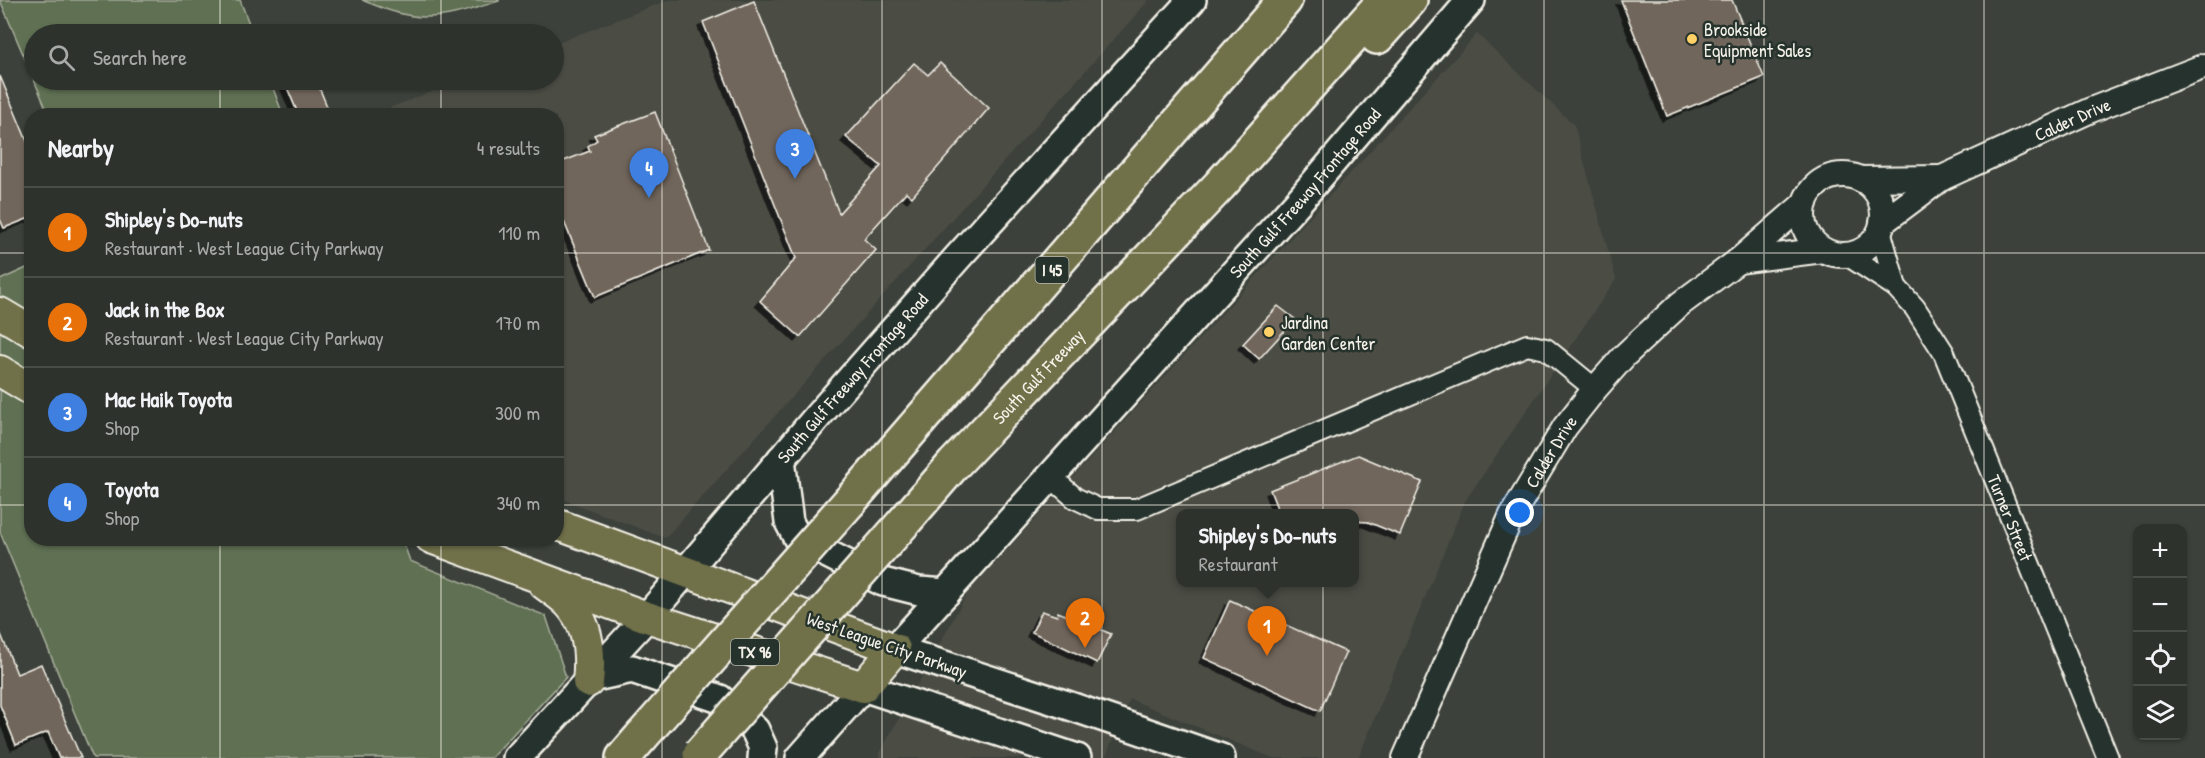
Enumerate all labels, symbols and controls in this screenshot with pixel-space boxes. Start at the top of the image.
place label: Brookside Equipment Sales [1704,17,1811,63]
search box [24,24,564,90]
marker: Brookside Equipment Sales [1685,32,1699,46]
icon: search [45,41,78,74]
text: Search here [93,42,187,72]
street label: Calder Drive [2030,91,2114,147]
street label: South Gulf Freeway Frontage Road [1223,102,1386,283]
text: Nearby [48,130,114,165]
pin: 3 [776,130,814,179]
text: 4 results [477,134,540,161]
pin: 4 [630,148,668,198]
text: Shipley's Do-nuts [105,204,243,234]
text: 1 [64,219,71,246]
text: 110 m [498,219,540,246]
text: Restaurant · West League City Parkway [105,234,384,261]
road number: I 45 [1036,257,1068,283]
street label: South Gulf Freeway Frontage Road [771,287,933,468]
text: Jack in the Box [105,294,225,324]
text: 2 [63,309,72,336]
text: 170 m [496,309,540,336]
place label: Jardina Garden Center [1281,310,1376,356]
street label: South Gulf Freeway [986,323,1090,429]
text: Restaurant · West League City Parkway [105,324,384,351]
marker: Jardina Garden Center [1262,325,1276,339]
text: Mac Haik Toyota [105,384,232,414]
text: 3 [63,399,72,426]
text: 300 m [495,399,540,426]
street label: Calder Drive [1519,410,1582,492]
text: Shop [105,414,139,441]
street label: Turner Street [1982,471,2040,565]
text: Toyota [105,474,159,504]
text: 4 [64,489,71,516]
text: 340 m [496,489,540,516]
your location [1505,498,1534,527]
text: Shop [105,504,139,531]
popup [1176,509,1359,587]
text: Shipley's Do-nuts [1199,520,1336,550]
map controls [2133,524,2187,740]
button: + [2133,524,2187,578]
text: Restaurant [1199,550,1278,577]
button: − [2133,578,2187,632]
pin: 2 [1066,598,1104,648]
street label: West League City Parkway [804,606,971,684]
pin: 1 [1248,606,1286,656]
button: locate [2133,632,2187,686]
road number: TX 96 [731,639,779,665]
button: layers [2133,686,2187,740]

